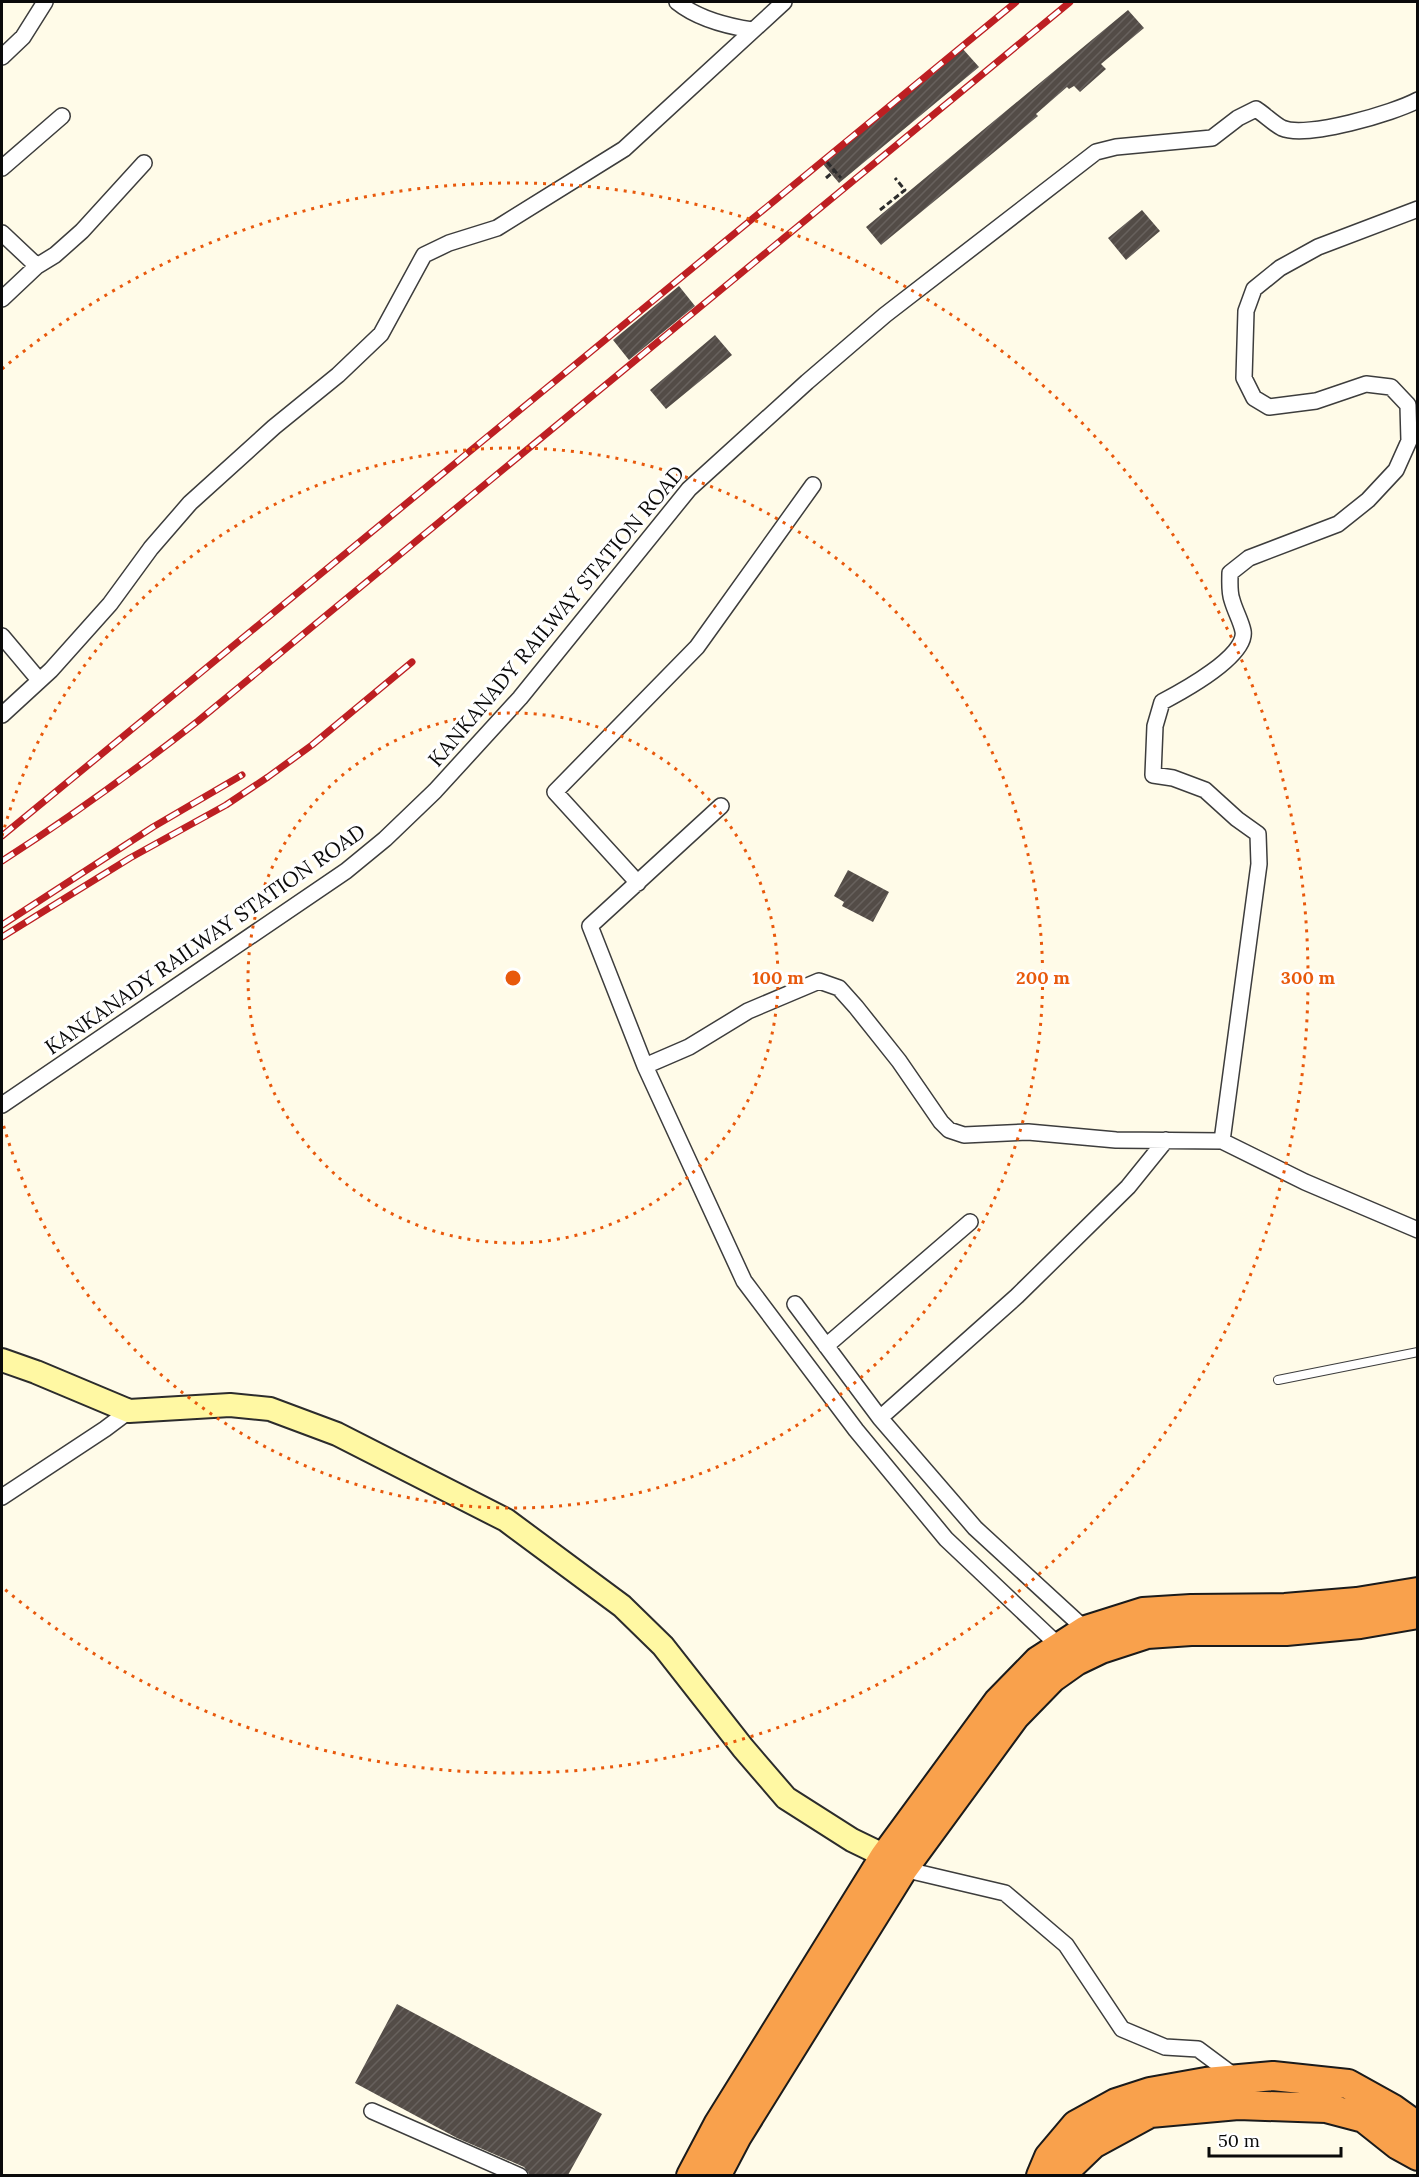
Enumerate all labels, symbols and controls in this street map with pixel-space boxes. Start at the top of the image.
street label: KANKANADY RAILWAY STATION ROAD [422,460,690,772]
street label: KANKANADY RAILWAY STATION ROAD [40,818,370,1060]
text: 100 m [752,966,804,989]
text: 200 m [1016,966,1070,989]
text: 300 m [1281,966,1336,989]
centre of rings [503,968,523,988]
scale bar [1209,2120,1341,2158]
text: 50 m [1218,2129,1260,2152]

